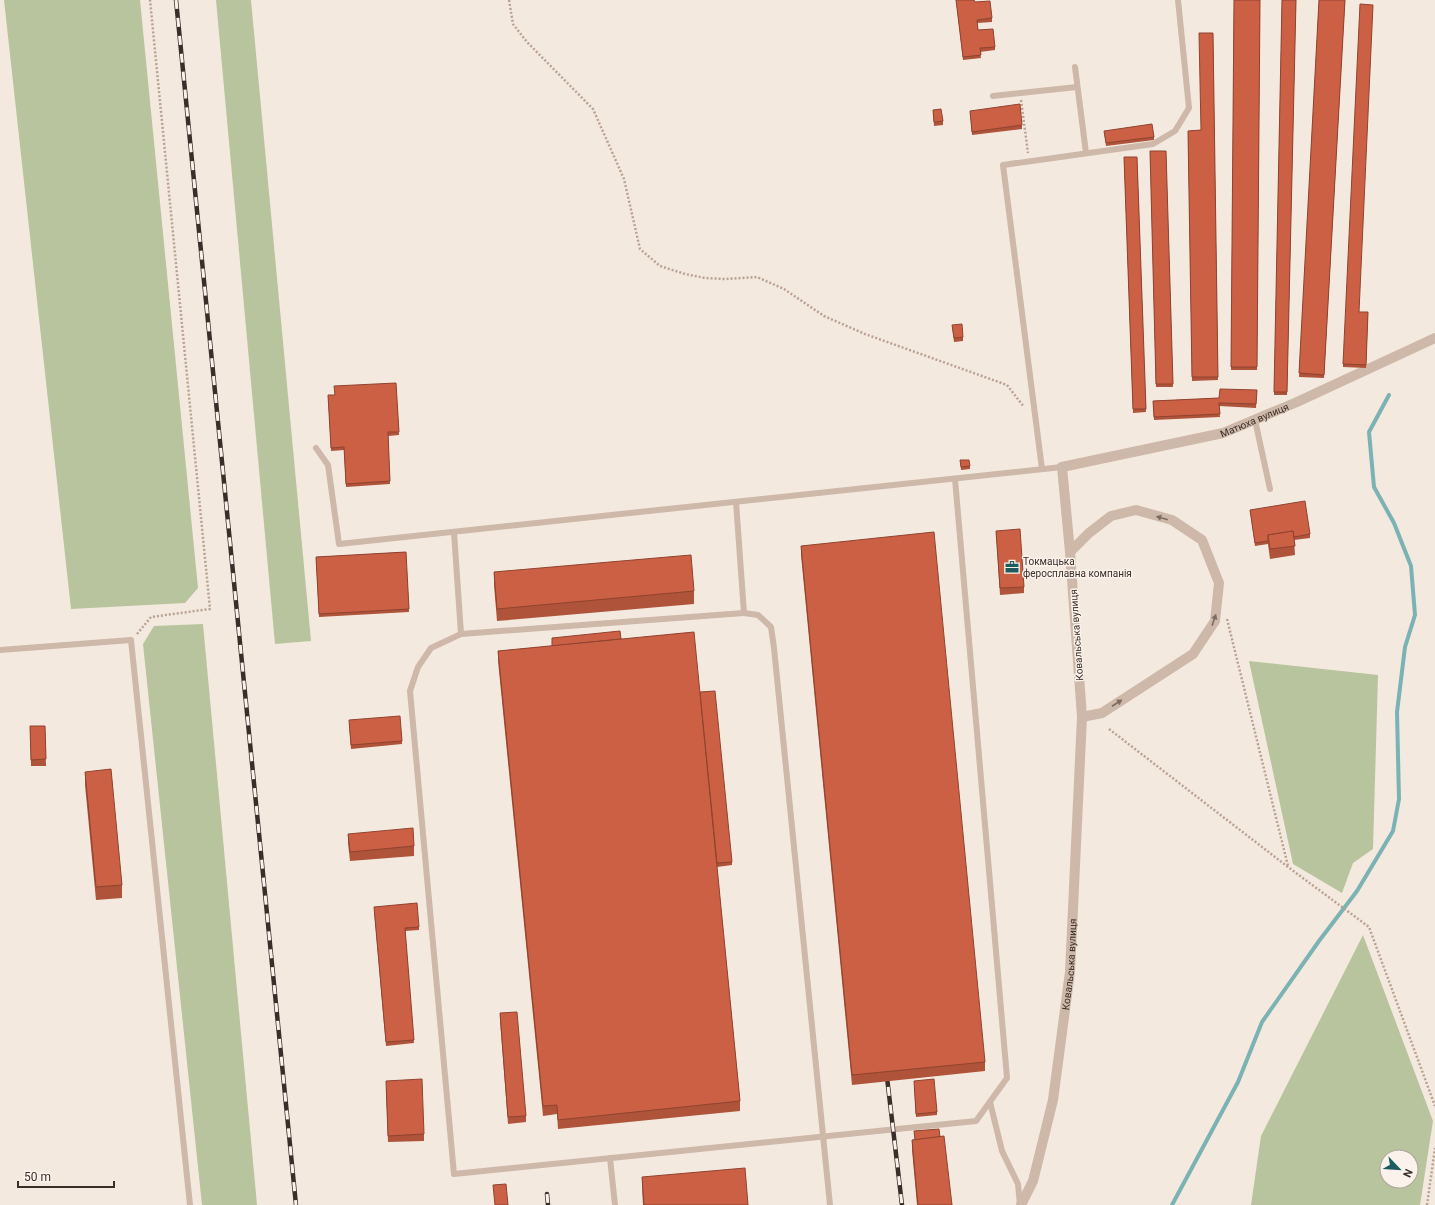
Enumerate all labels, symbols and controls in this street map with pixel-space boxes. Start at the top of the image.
street label: Матюха вулиця [1219,401,1290,440]
one-way arrow [1156,515,1168,521]
place label: Токмацька феросплавна компанія [1023,556,1132,579]
office icon: Токмацька феросплавна компанія [1004,559,1020,575]
street label: Ковальська вулиця [1068,589,1085,681]
one-way arrow [1211,614,1217,626]
one-way arrow [1112,699,1123,707]
street label: Ковальська вулиця [1060,918,1079,1011]
north arrow [1379,1149,1419,1189]
scale bar [18,1163,114,1189]
text: N [1400,1167,1415,1179]
text: 50 m [24,1170,51,1184]

